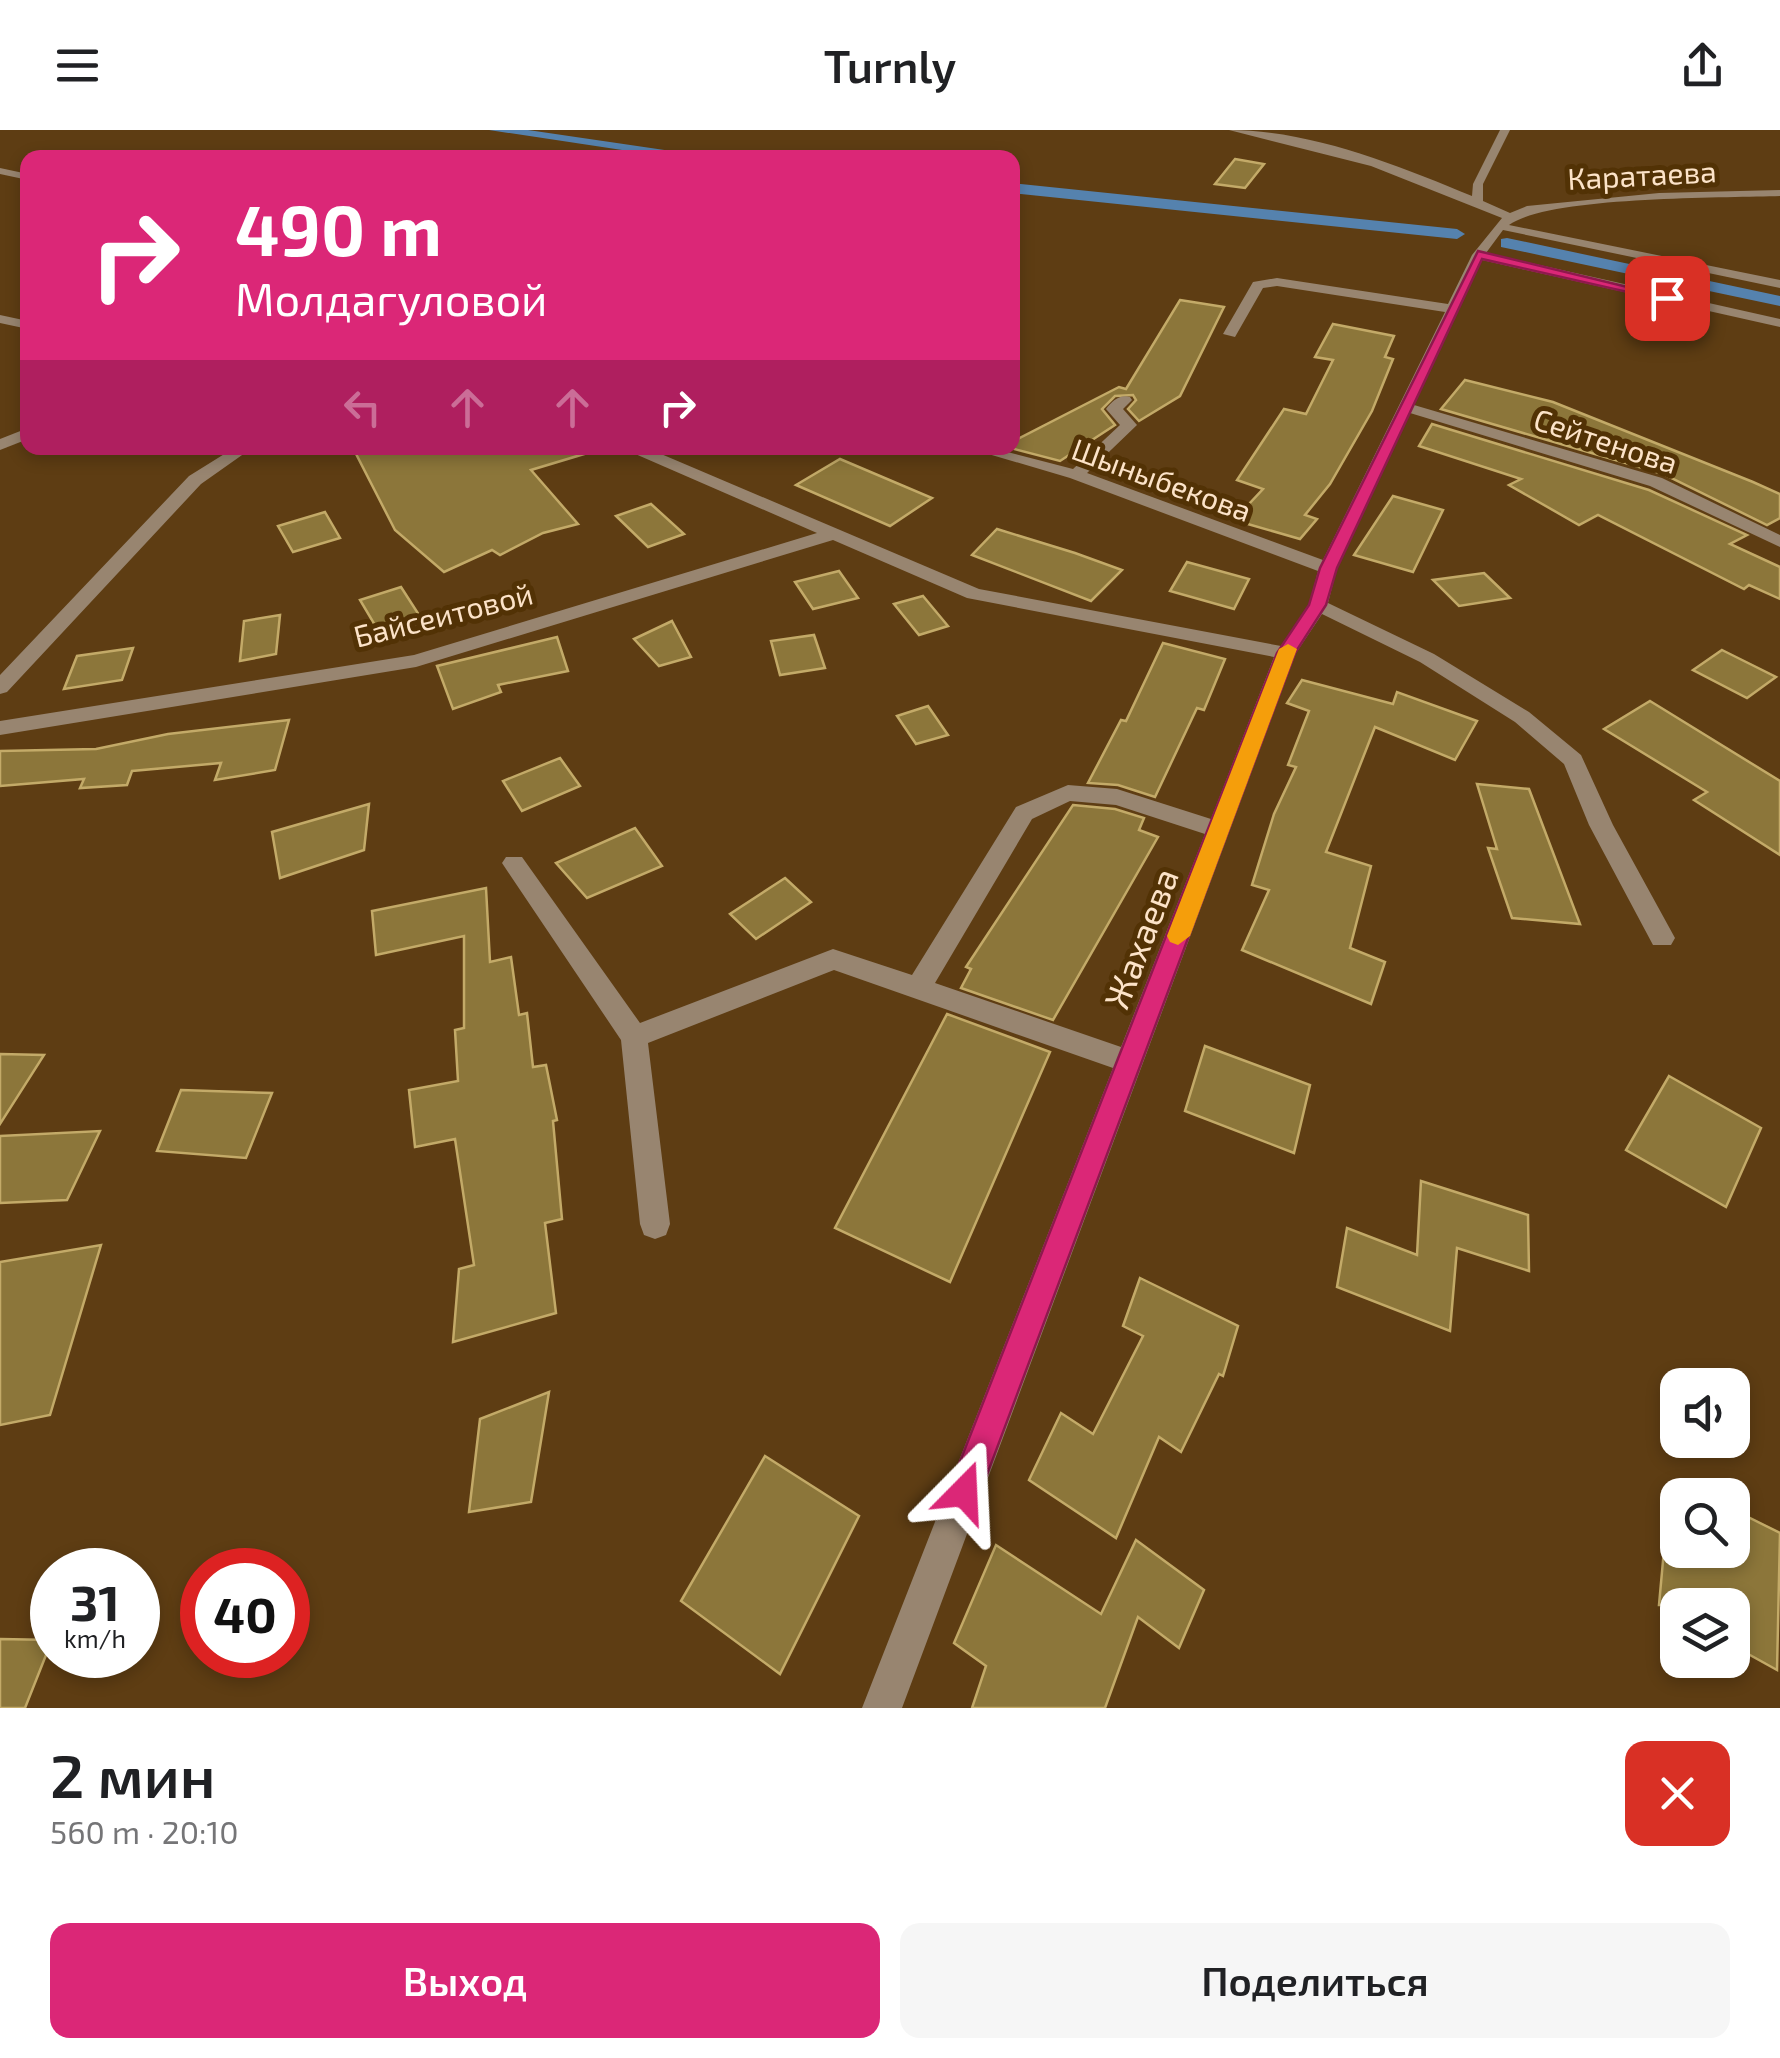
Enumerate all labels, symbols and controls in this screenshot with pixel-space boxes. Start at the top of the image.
icon: menu [50,38,105,93]
text: Turnly [824,38,956,92]
icon: share [1675,38,1730,93]
street label: Каратаева [1567,152,1717,196]
text: 490 m [235,186,442,270]
icon: right [70,190,200,320]
pin [1625,256,1710,341]
text: Молдагуловой [235,271,548,325]
icon: arrive [1640,271,1695,326]
icon: left [335,380,390,435]
icon: ahead [440,380,495,435]
icon: ahead [545,380,600,435]
icon: right [650,380,705,435]
street label: Сейтенова [1530,400,1682,480]
street label: Шыныбекова [1067,430,1257,528]
street label: Байсеитовой [350,574,536,654]
street label: Жахаева [1094,862,1186,1014]
map controls [1660,1368,1750,1678]
button: sound [1660,1368,1750,1458]
position arrow [912,1440,1016,1544]
button: search [1660,1478,1750,1568]
speed limit sign: 40 [180,1548,310,1678]
text: 31 [70,1571,120,1631]
button: layers [1660,1588,1750,1678]
text: km/h [64,1623,126,1653]
text: 2 мин [50,1738,215,1810]
button: close [1625,1741,1730,1846]
text: 560 m · 20:10 [50,1812,239,1850]
button: Выход [50,1923,880,2038]
button: Поделиться [900,1923,1730,2038]

